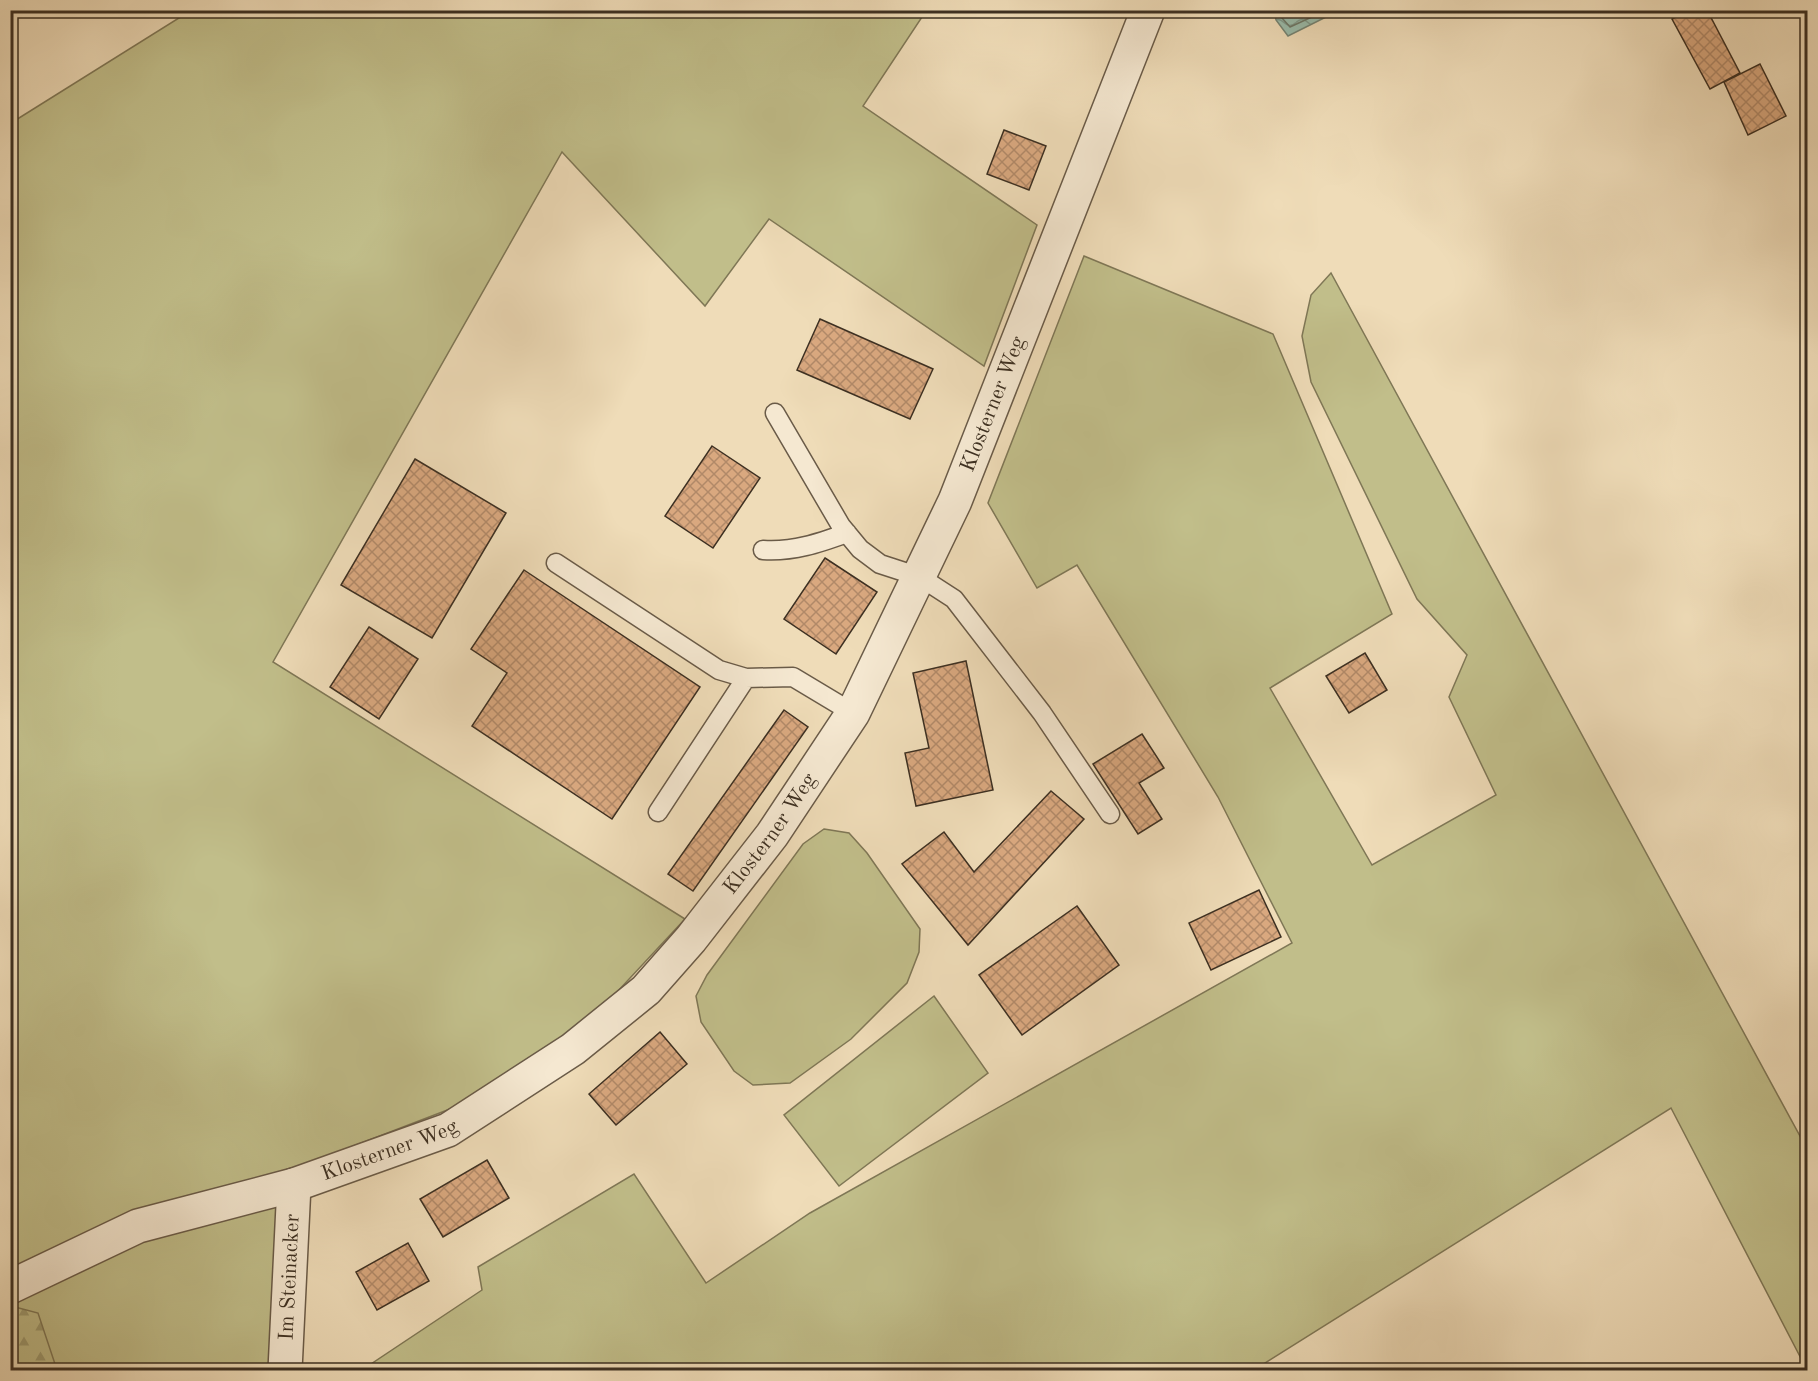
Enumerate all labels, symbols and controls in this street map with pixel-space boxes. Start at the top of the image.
street label: Klosterner Weg [957,333,1029,475]
street label: Klosterner Weg [719,769,821,898]
street label: Klosterner Weg [319,1115,463,1185]
street label: Im Steinacker [276,1213,303,1341]

